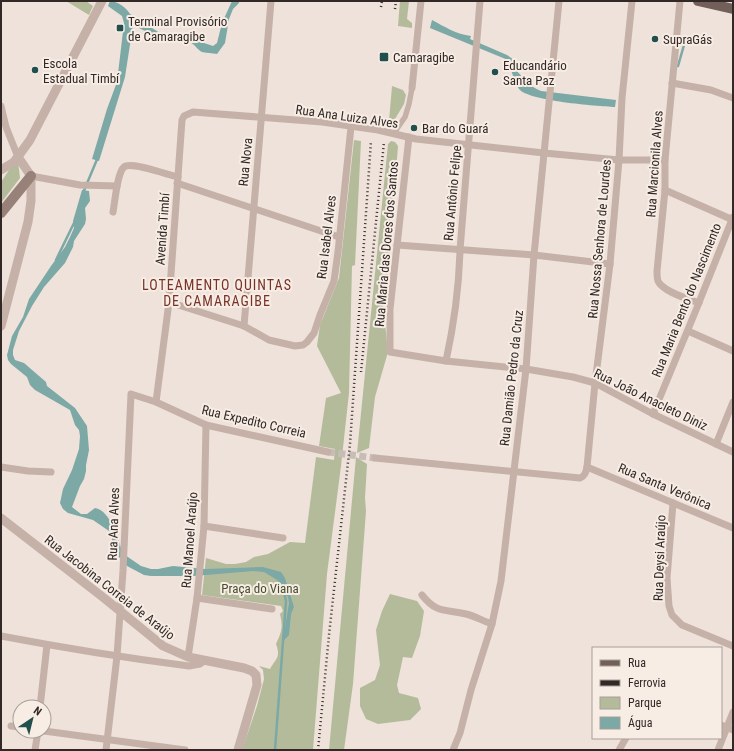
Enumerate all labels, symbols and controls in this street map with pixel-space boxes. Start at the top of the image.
place label: Terminal Provisório de Camaragibe [128,14,227,44]
marker: Terminal Provisório de Camaragibe [115,23,125,33]
place label: SupraGás [663,32,712,47]
marker: SupraGás [650,34,660,44]
place label: Camaragibe [393,50,454,65]
marker: Camaragibe [378,51,390,63]
place label: Escola Estadual Timbí [43,56,120,86]
place label: Educandário Santa Paz [503,58,567,88]
marker: Escola Estadual Timbí [30,65,40,75]
marker: Educandário Santa Paz [490,67,500,77]
street label: Rua Ana Luiza Alves [295,102,399,131]
street label: Rua Marcionila Alves [643,110,666,218]
place label: Bar do Guará [422,121,488,136]
marker: Bar do Guará [409,123,419,133]
street label: Rua Nova [235,137,255,187]
street label: Rua Antônio Felipe [441,145,464,241]
street label: Rua Nossa Senhora de Lourdes [585,159,614,319]
street label: Rua Maria das Dores dos Santos [372,160,401,328]
street label: Avenida Timbí [152,191,173,266]
street label: Rua Isabel Alves [314,194,339,280]
street label: Rua Maria Bento do Nascimento [649,221,724,379]
district label: LOTEAMENTO QUINTAS DE CAMARAGIBE [142,277,292,309]
street label: Rua Damião Pedro da Cruz [497,309,526,447]
street label: Rua João Anacleto Diniz [591,365,710,434]
street label: Rua Expedito Correia [200,402,308,441]
street label: Rua Santa Verônica [616,460,714,513]
street label: Rua Ana Alves [105,487,122,561]
street label: Rua Manoel Araújo [179,491,200,589]
street label: Rua Deysi Araújo [650,515,669,601]
street label: Rua Jacobina Correia de Araújo [42,532,178,643]
park label: Praça do Viana [221,581,299,596]
legend [592,647,722,739]
text: Rua [628,656,646,670]
text: Ferrovia [628,676,666,690]
text: Parque [628,696,662,710]
north arrow [12,699,52,739]
text: N [31,704,44,719]
text: Água [628,715,653,730]

